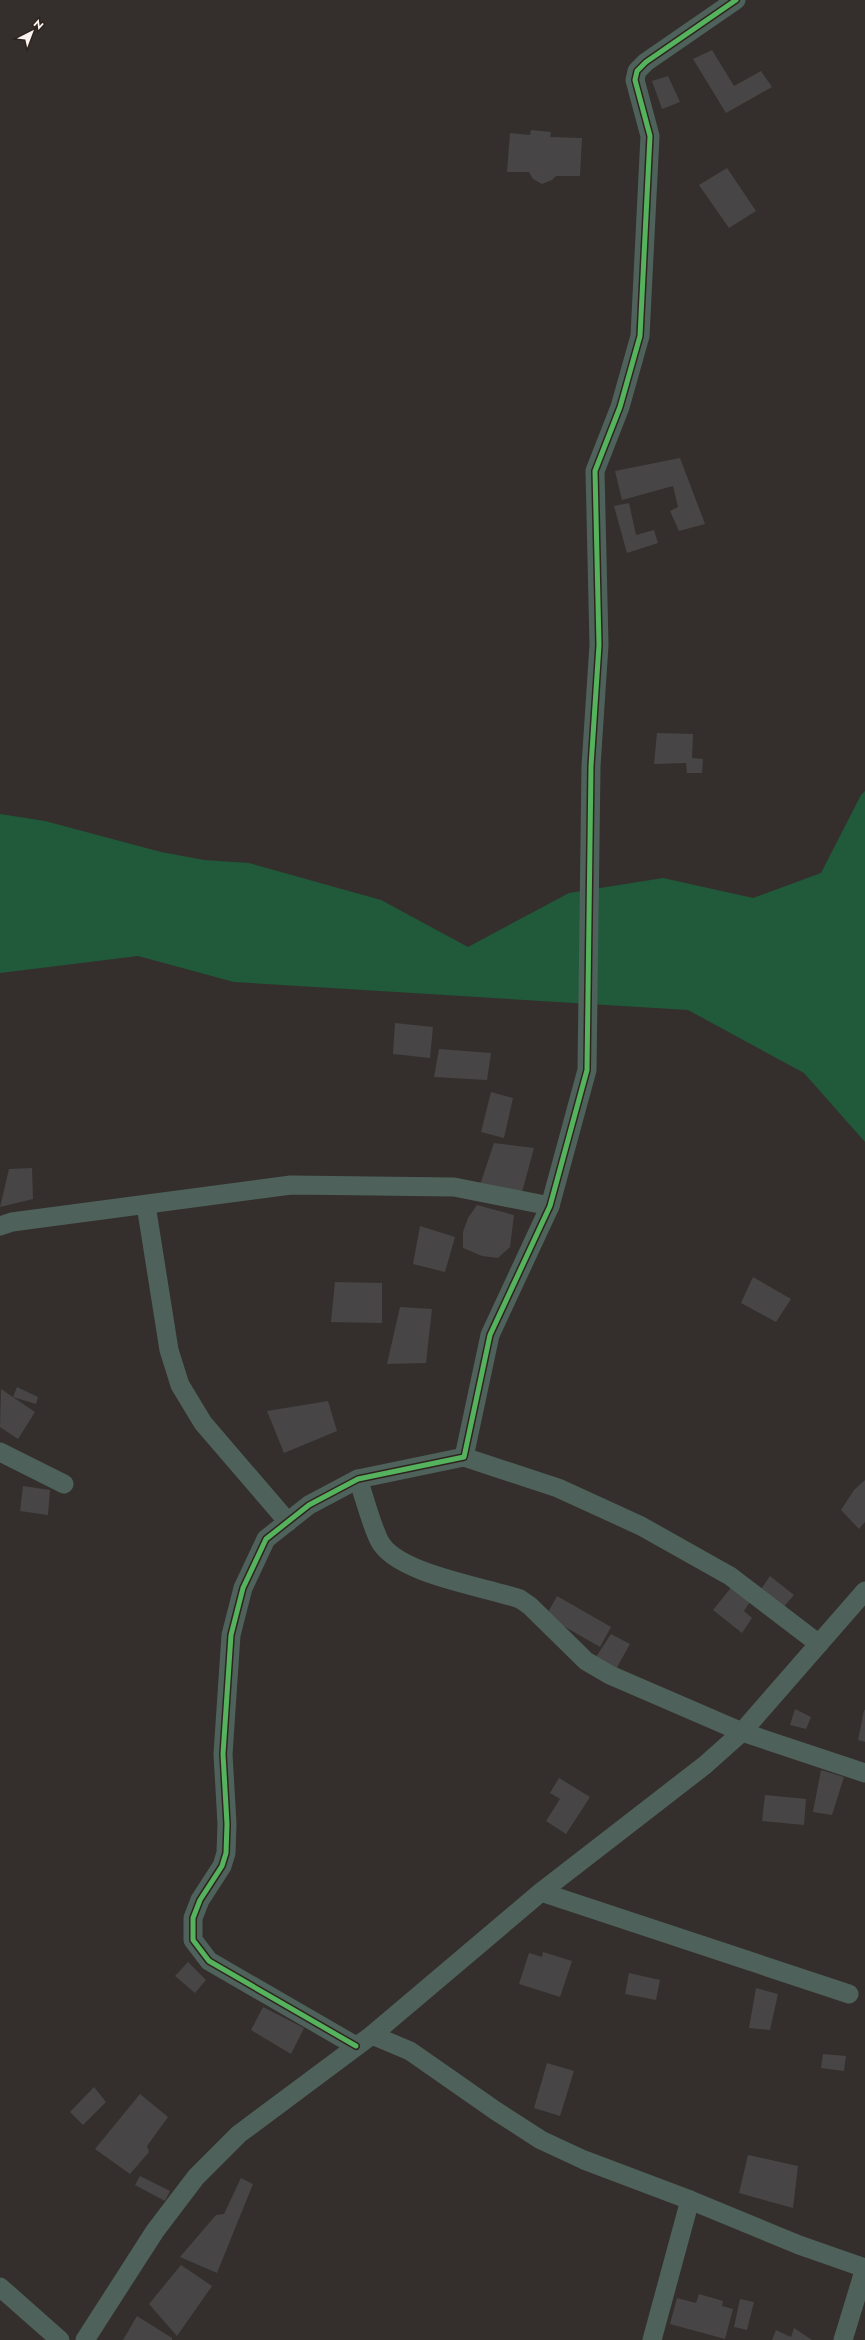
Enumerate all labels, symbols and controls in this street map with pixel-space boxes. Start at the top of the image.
north arrow [12,12,52,52]
text: N [30,16,47,33]

